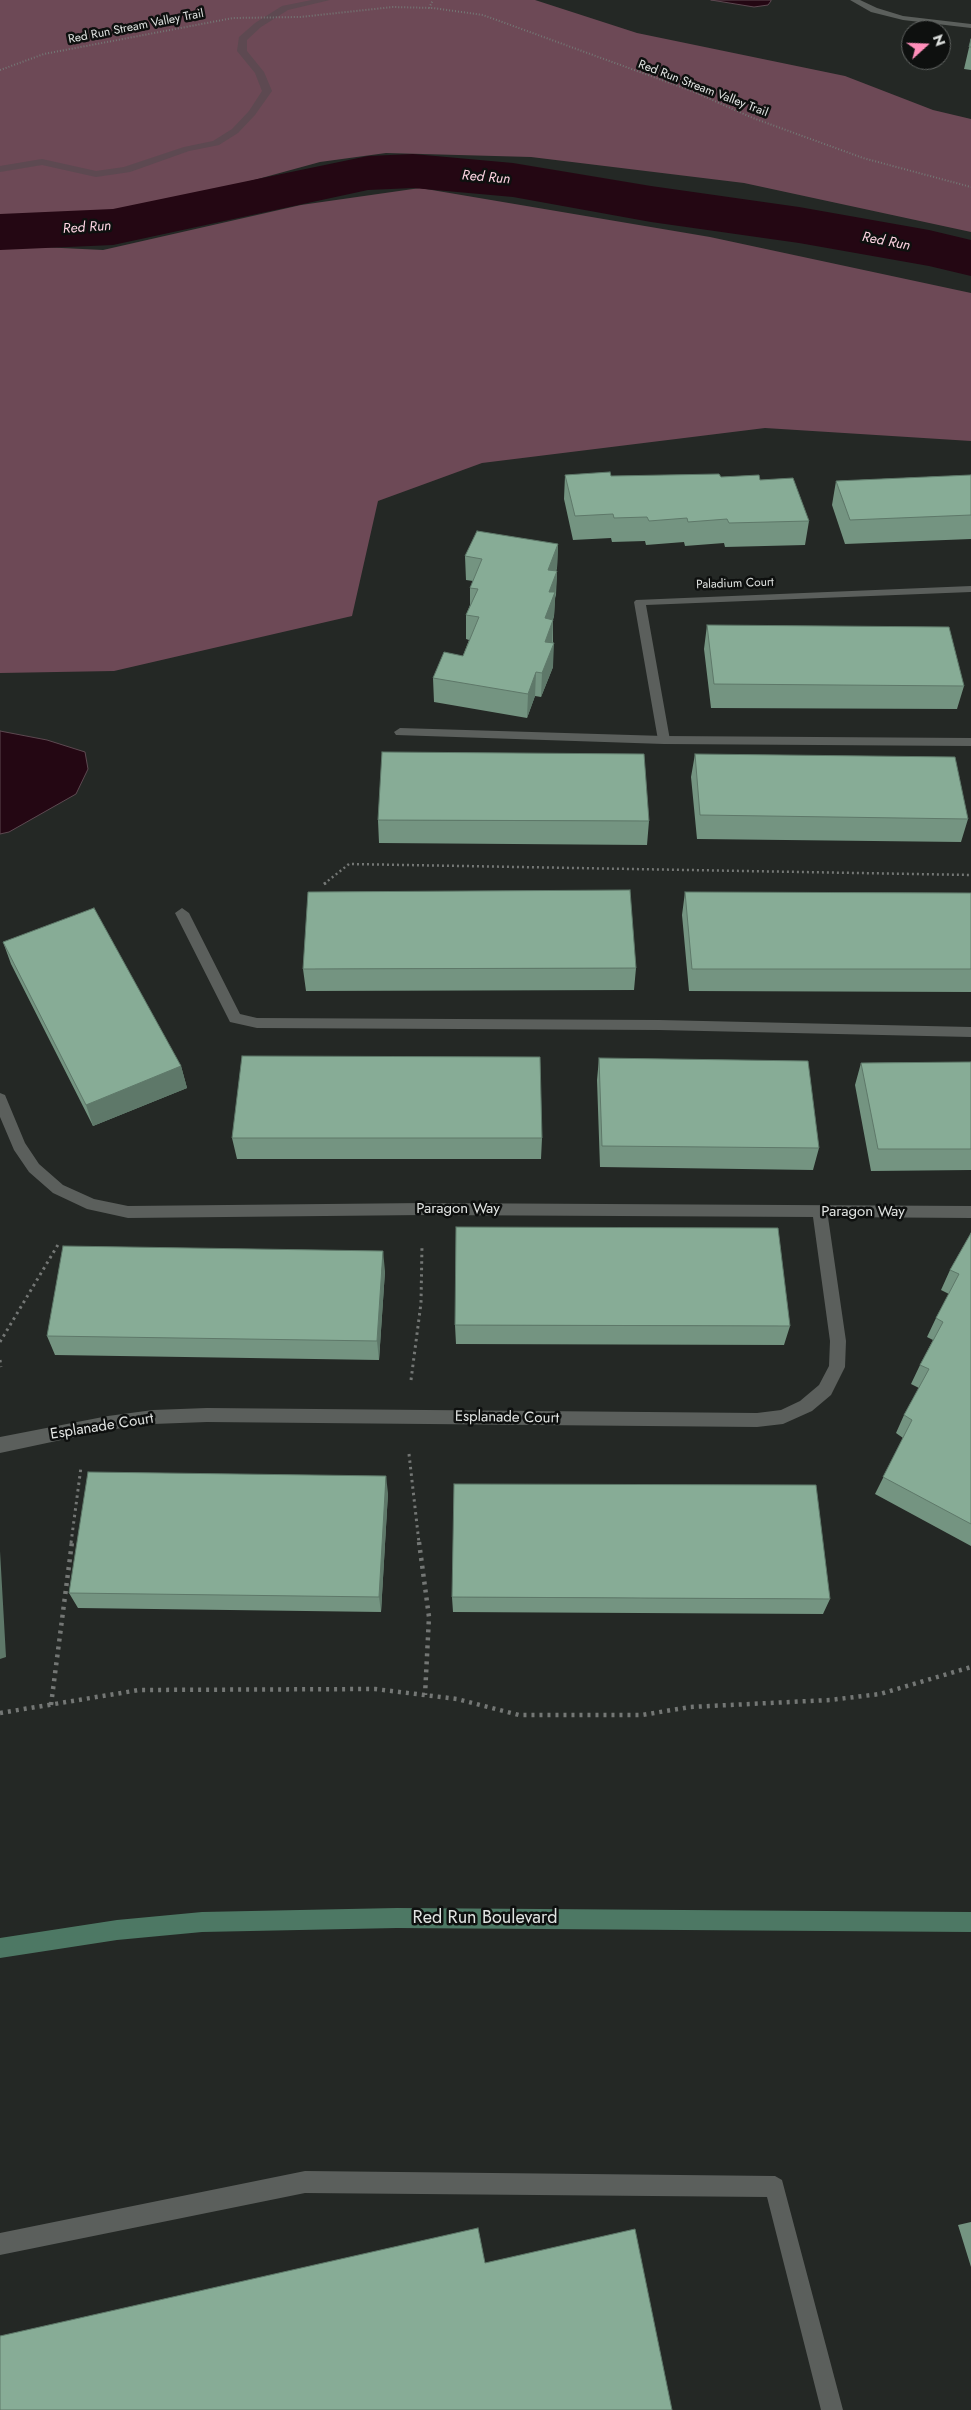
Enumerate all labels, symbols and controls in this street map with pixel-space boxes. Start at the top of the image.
street label: Red Run Stream Valley Trail [67,7,205,47]
north arrow [901,20,951,70]
text: N [928,32,950,49]
street label: Red Run Stream Valley Trail [636,58,770,120]
water label: Red Run [461,168,511,188]
water label: Red Run [62,218,112,238]
water label: Red Run [861,229,911,255]
street label: Paladium Court [696,575,774,593]
street label: Paragon Way [416,1200,500,1218]
street label: Paragon Way [821,1203,905,1221]
street label: Esplanade Court [455,1408,559,1428]
street label: Esplanade Court [49,1410,155,1444]
street label: Red Run Boulevard [413,1908,557,1930]

